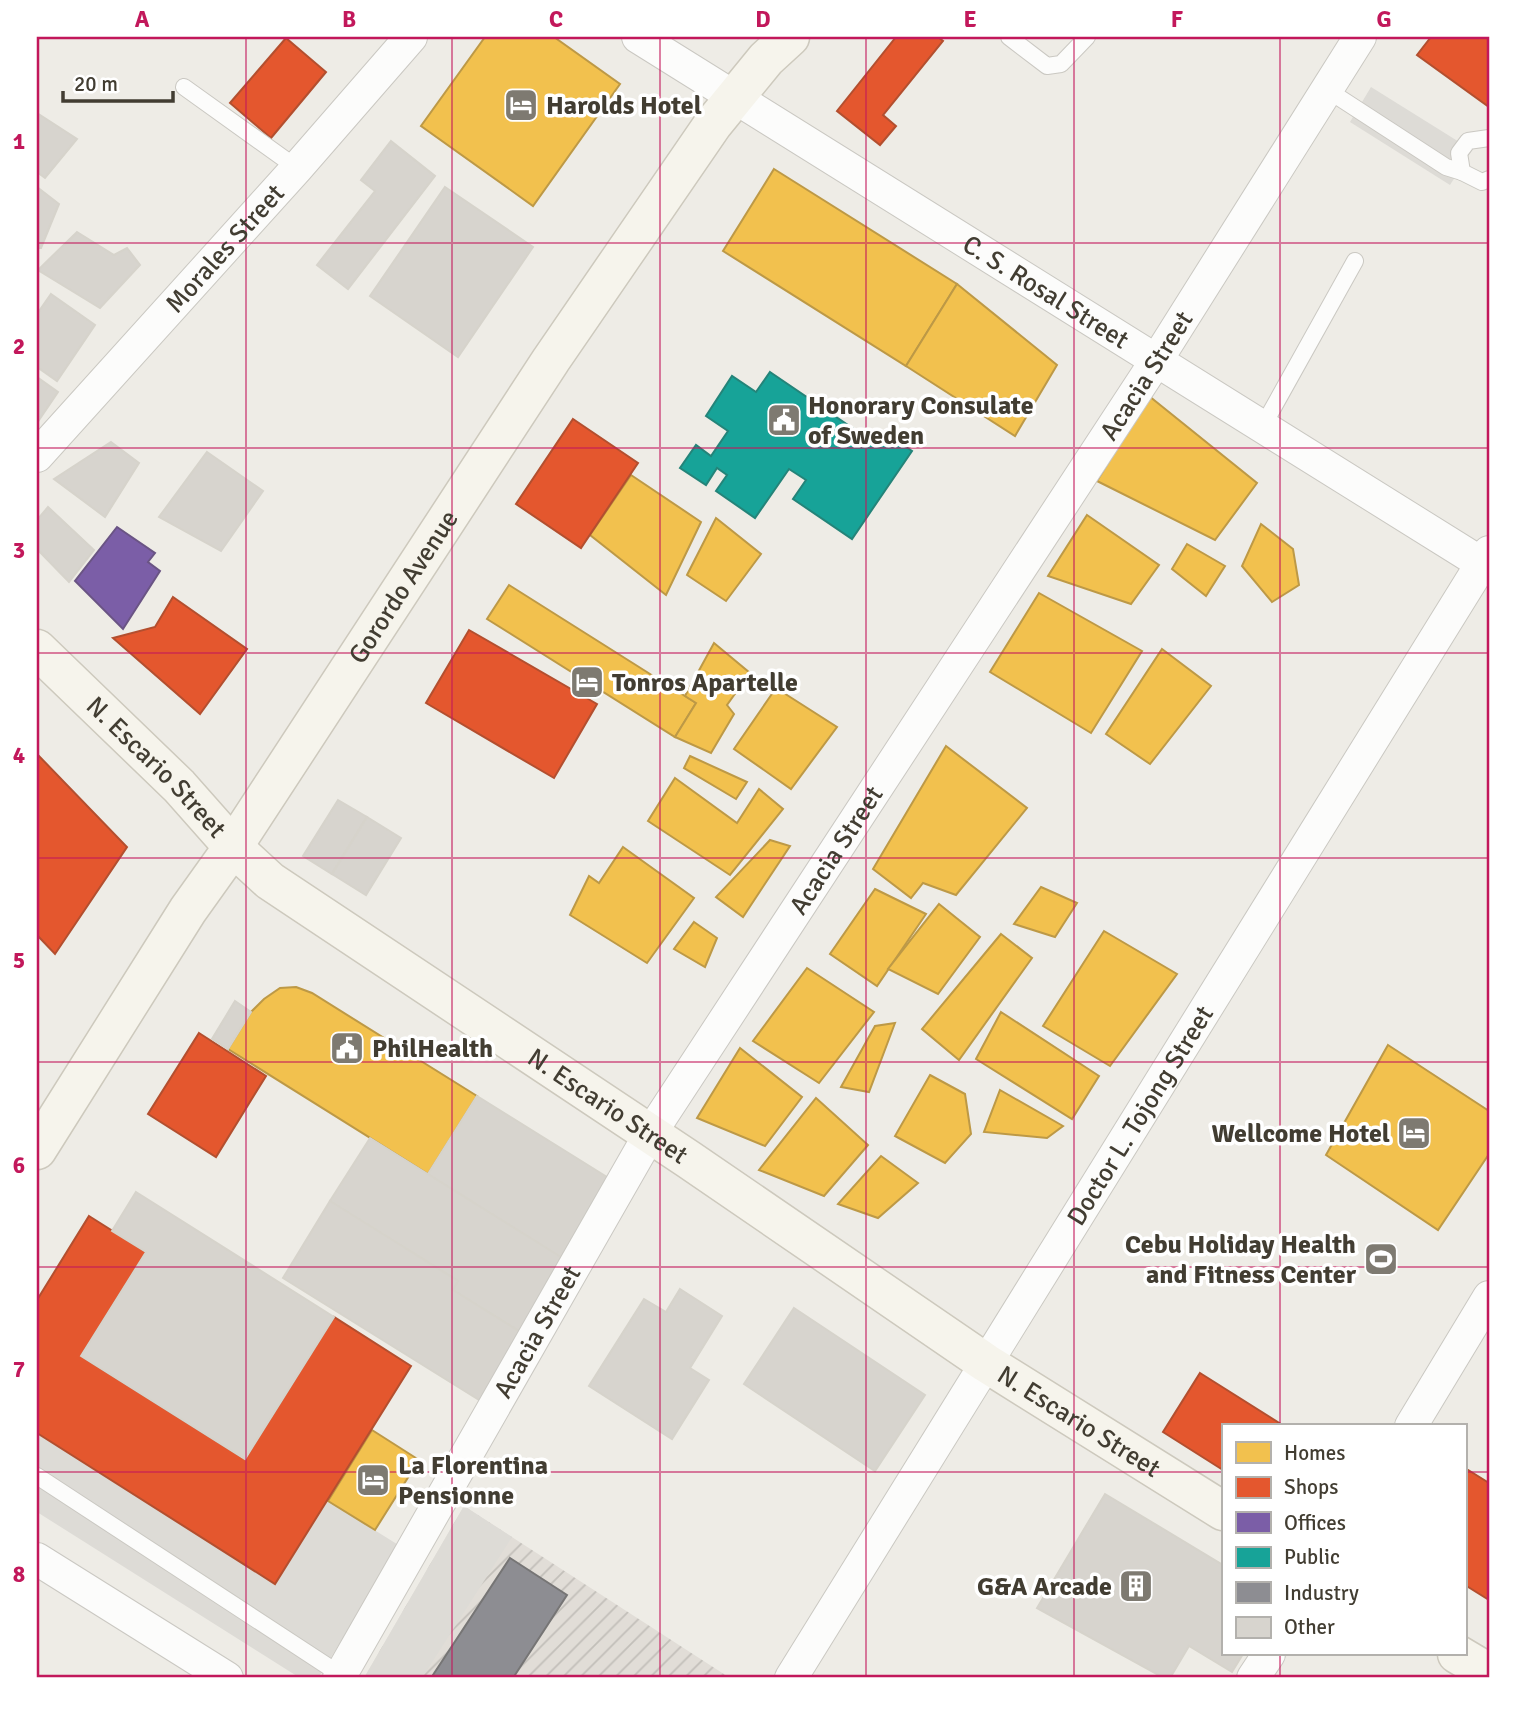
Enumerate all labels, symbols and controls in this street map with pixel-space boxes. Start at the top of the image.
text: A [135,5,150,34]
text: B [342,5,356,34]
text: C [549,5,563,34]
text: D [755,5,771,34]
text: E [963,5,977,34]
text: F [1171,5,1183,34]
text: G [1376,5,1392,34]
scale bar [63,60,173,104]
text: 20 m [74,71,118,97]
hotel icon: Harolds Hotel [502,86,540,124]
place label: Harolds Hotel [546,90,702,122]
text: 1 [13,127,25,156]
street label: Morales Street [159,178,292,320]
street label: C. S. Rosal Street [957,229,1135,356]
street label: Acacia Street [1094,305,1200,447]
text: 2 [13,332,25,361]
place label: Honorary Consulate of Sweden [808,390,1034,452]
public building icon: Honorary Consulate of Sweden [765,401,803,439]
street label: Gorordo Avenue [342,504,466,670]
text: 3 [13,536,25,565]
hotel icon: Tonros Apartelle [568,663,606,701]
place label: Tonros Apartelle [612,667,798,699]
street label: N. Escario Street [79,690,232,845]
text: 4 [13,741,25,770]
street label: Acacia Street [783,780,890,921]
text: 5 [13,946,25,975]
street label: Doctor L. Tojong Street [1060,1000,1221,1232]
public building icon: PhilHealth [328,1029,366,1067]
place label: PhilHealth [372,1033,493,1065]
street label: N. Escario Street [521,1042,694,1171]
hotel icon: Wellcome Hotel [1395,1114,1433,1152]
place label: Wellcome Hotel [1211,1118,1390,1150]
text: 6 [13,1151,25,1180]
place label: Cebu Holiday Health and Fitness Center [1125,1229,1357,1291]
sports icon: Cebu Holiday Health and Fitness Center [1362,1240,1400,1278]
street label: Acacia Street [487,1260,588,1404]
text: 7 [13,1355,25,1384]
street label: N. Escario Street [991,1359,1166,1485]
legend [1222,1424,1466,1656]
text: Homes [1284,1440,1346,1466]
place label: La Florentina Pensionne [398,1450,548,1512]
hotel icon: La Florentina Pensionne [354,1461,392,1499]
text: Shops [1284,1474,1338,1500]
text: Offices [1284,1510,1346,1536]
text: Public [1284,1544,1340,1570]
text: 8 [13,1560,25,1589]
building icon: G&A Arcade [1117,1567,1155,1605]
place label: G&A Arcade [977,1571,1112,1603]
text: Industry [1284,1580,1359,1606]
text: Other [1284,1614,1335,1640]

